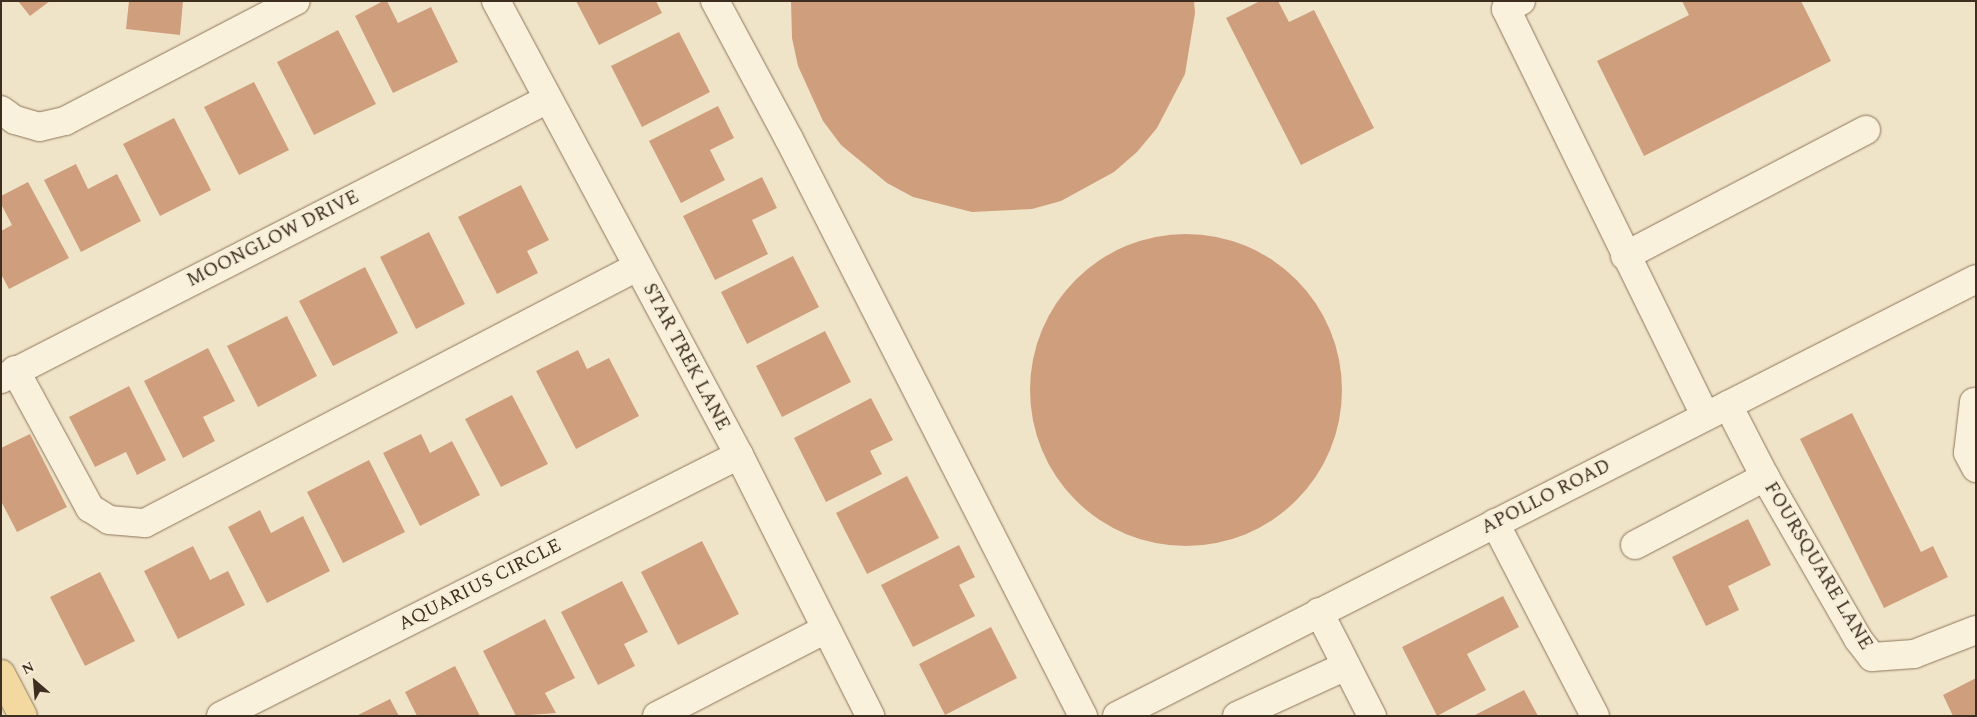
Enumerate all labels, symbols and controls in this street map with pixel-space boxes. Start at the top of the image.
street label: MOONGLOW DRIVE [183,186,363,292]
street label: STAR TREK LANE [638,280,734,434]
street label: APOLLO ROAD [1478,455,1614,539]
street label: FOURSQUARE LANE [1759,478,1877,654]
street label: AQUARIUS CIRCLE [395,534,565,636]
text: N [18,656,38,680]
north arrow [10,657,60,707]

